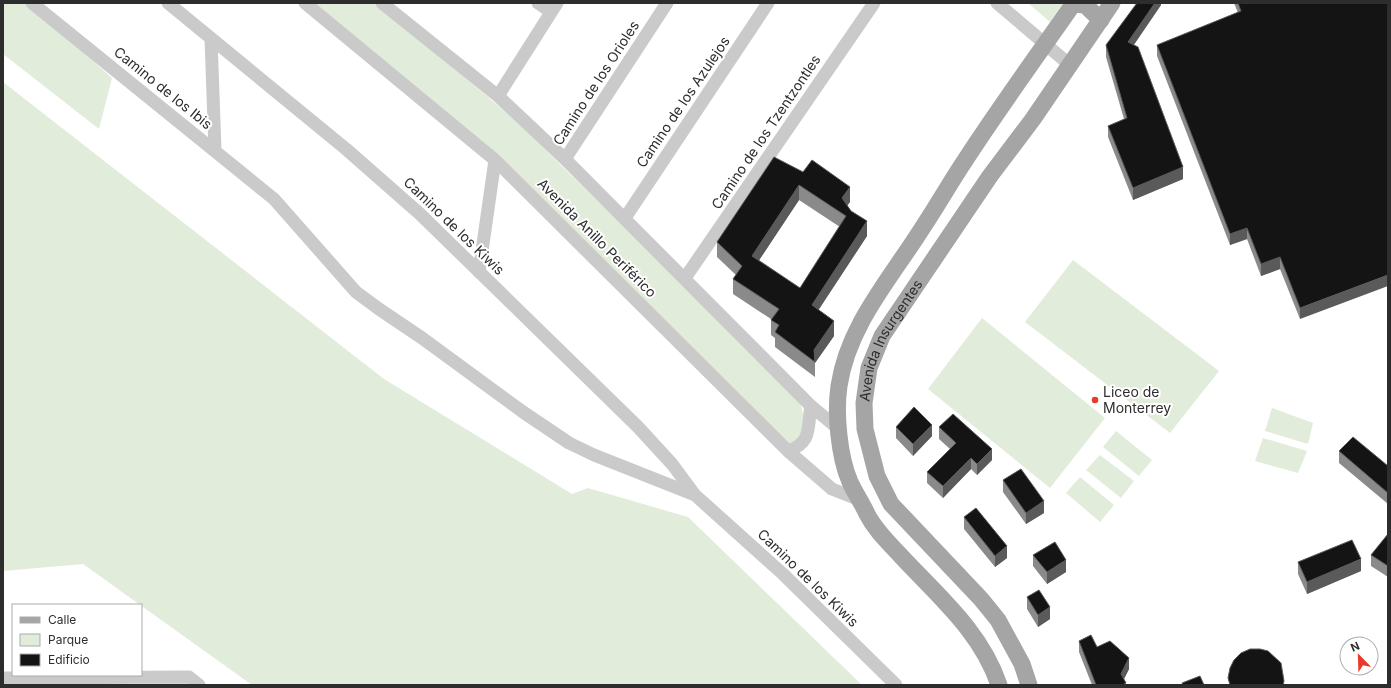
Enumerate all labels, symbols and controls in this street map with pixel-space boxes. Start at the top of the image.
street label: Camino de los Orioles [549,17,642,148]
street label: Camino de los Azulejos [632,33,733,171]
street label: Camino de los Ibis [111,43,216,132]
street label: Camino de los Tzentzontles [707,51,824,212]
street label: Camino de los Kiwis [400,173,508,278]
street label: Avenida Anillo Periférico [534,175,660,301]
street label: Avenida Insurgentes [855,276,926,402]
place label: Liceo de Monterrey [1103,383,1171,416]
marker: Liceo de Monterrey [1090,395,1100,405]
street label: Camino de los Kiwis [754,525,862,630]
legend [12,604,142,676]
text: Calle [48,612,76,627]
text: Parque [48,632,88,647]
north arrow [1339,636,1379,676]
text: N [1348,639,1362,655]
text: Edificio [48,652,90,667]

